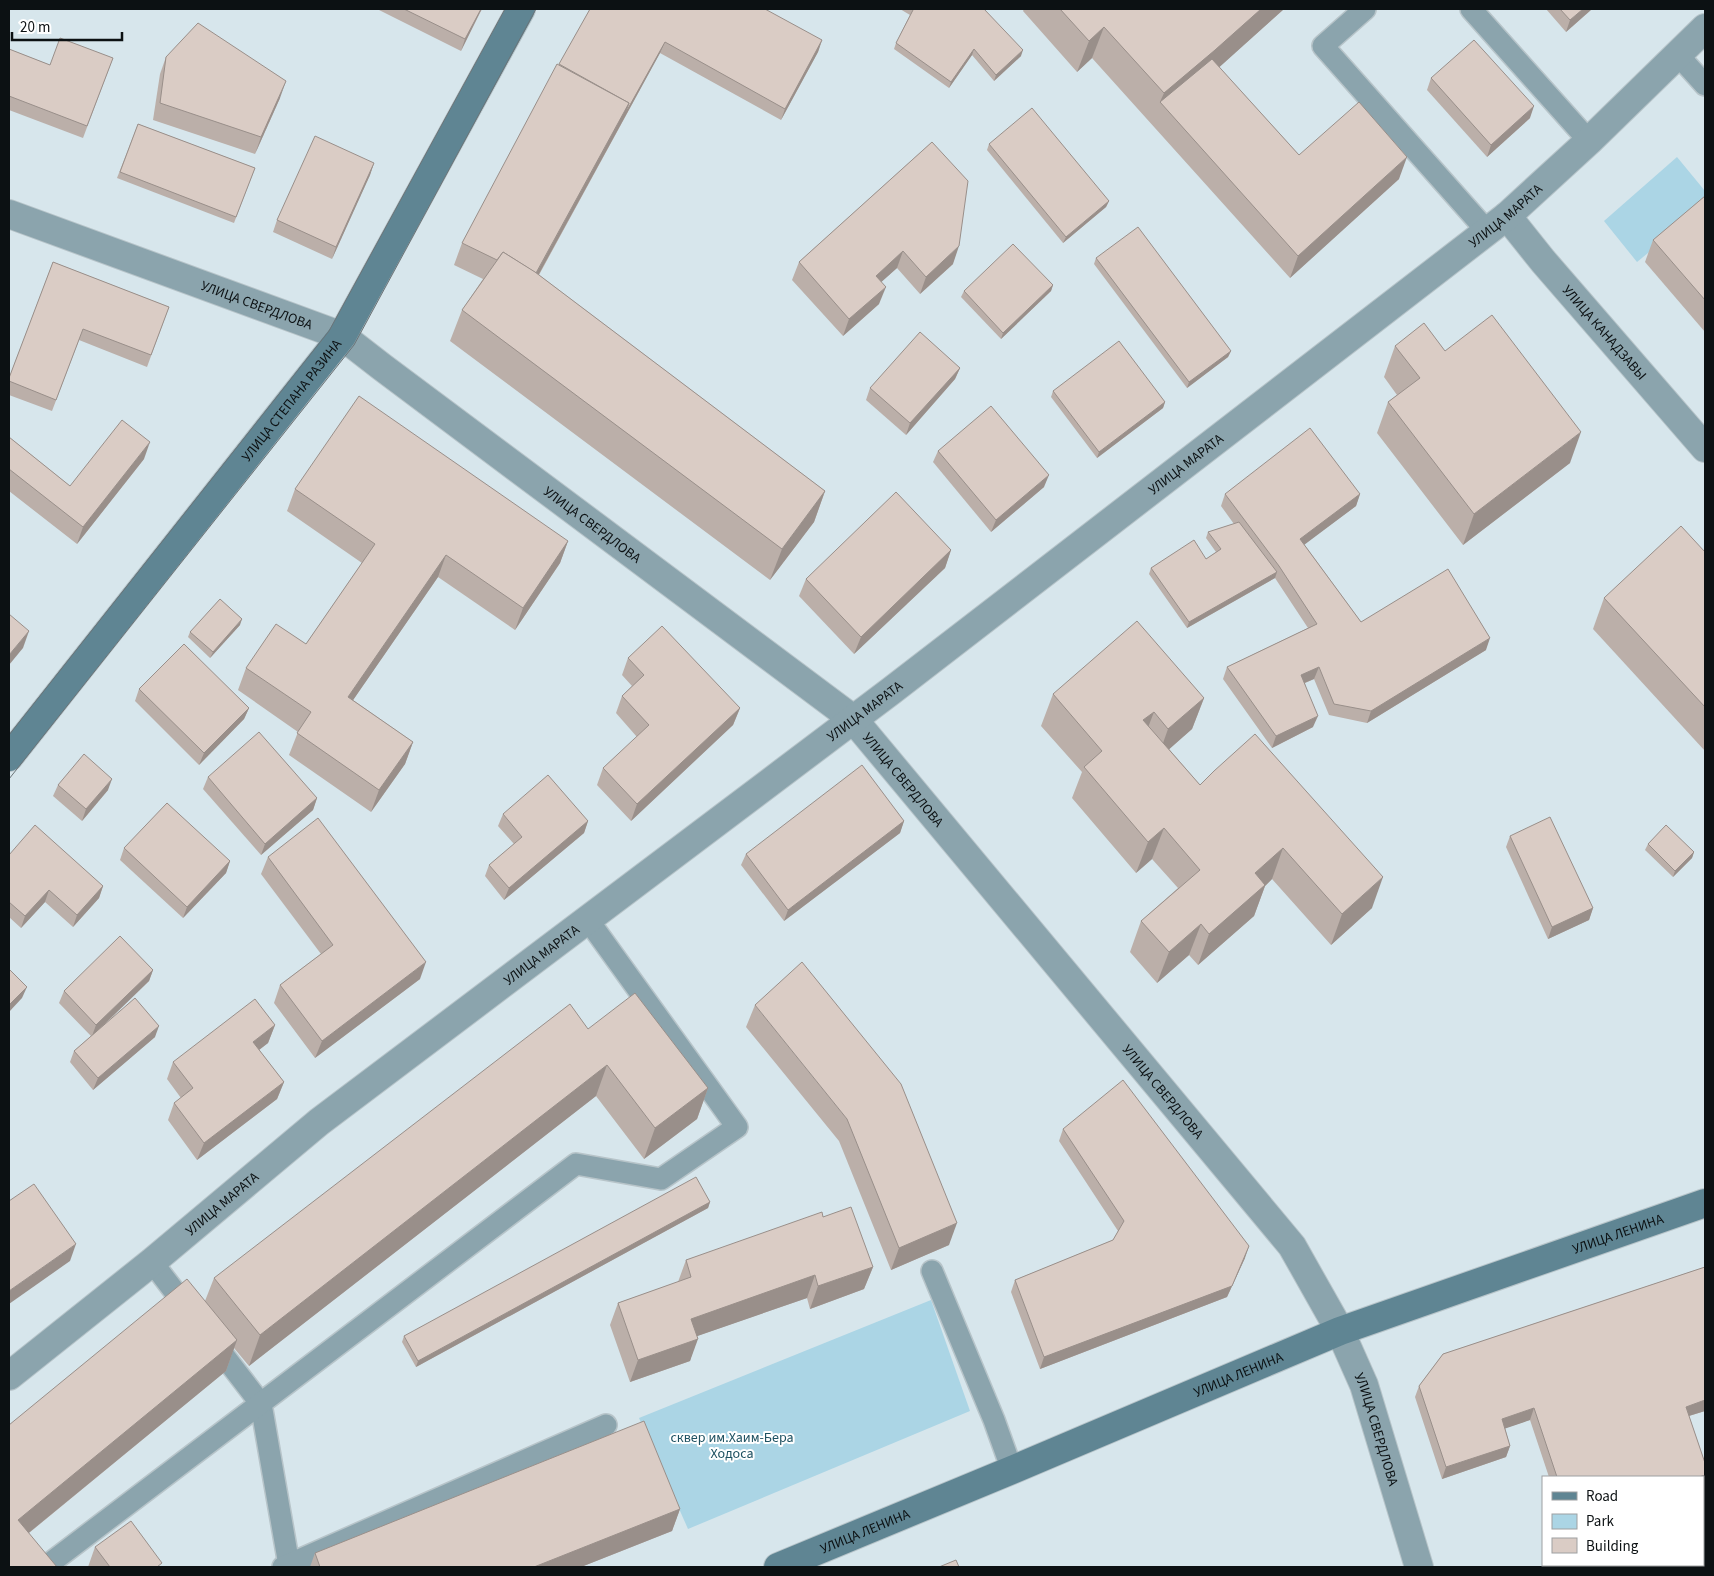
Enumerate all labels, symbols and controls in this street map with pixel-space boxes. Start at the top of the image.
scale bar [12,10,122,42]
text: 20 m [20,17,50,38]
street label: УЛИЦА МАРАТА [1465,179,1547,253]
street label: УЛИЦА СВЕРДЛОВА [198,276,315,335]
street label: УЛИЦА КАНАДЗАВЫ [1557,281,1651,385]
street label: УЛИЦА СТЕПАНА РАЗИНА [237,335,347,466]
street label: УЛИЦА МАРАТА [1144,429,1228,500]
street label: УЛИЦА СВЕРДЛОВА [539,482,645,568]
street label: УЛИЦА МАРАТА [823,676,908,747]
street label: УЛИЦА СВЕРДЛОВА [857,729,948,832]
street label: УЛИЦА МАРАТА [500,920,584,991]
street label: УЛИЦА СВЕРДЛОВА [1117,1041,1208,1144]
street label: УЛИЦА МАРАТА [181,1167,264,1241]
street label: УЛИЦА ЛЕНИНА [1570,1209,1667,1260]
street label: УЛИЦА ЛЕНИНА [1191,1347,1287,1403]
street label: УЛИЦА СВЕРДЛОВА [1349,1370,1403,1489]
park label: сквер им.Хаим-Бера Ходоса [670,1428,794,1464]
legend [1542,1476,1704,1566]
text: Road [1586,1486,1618,1507]
street label: УЛИЦА ЛЕНИНА [817,1504,913,1559]
text: Park [1586,1511,1615,1532]
text: Building [1586,1536,1639,1557]

